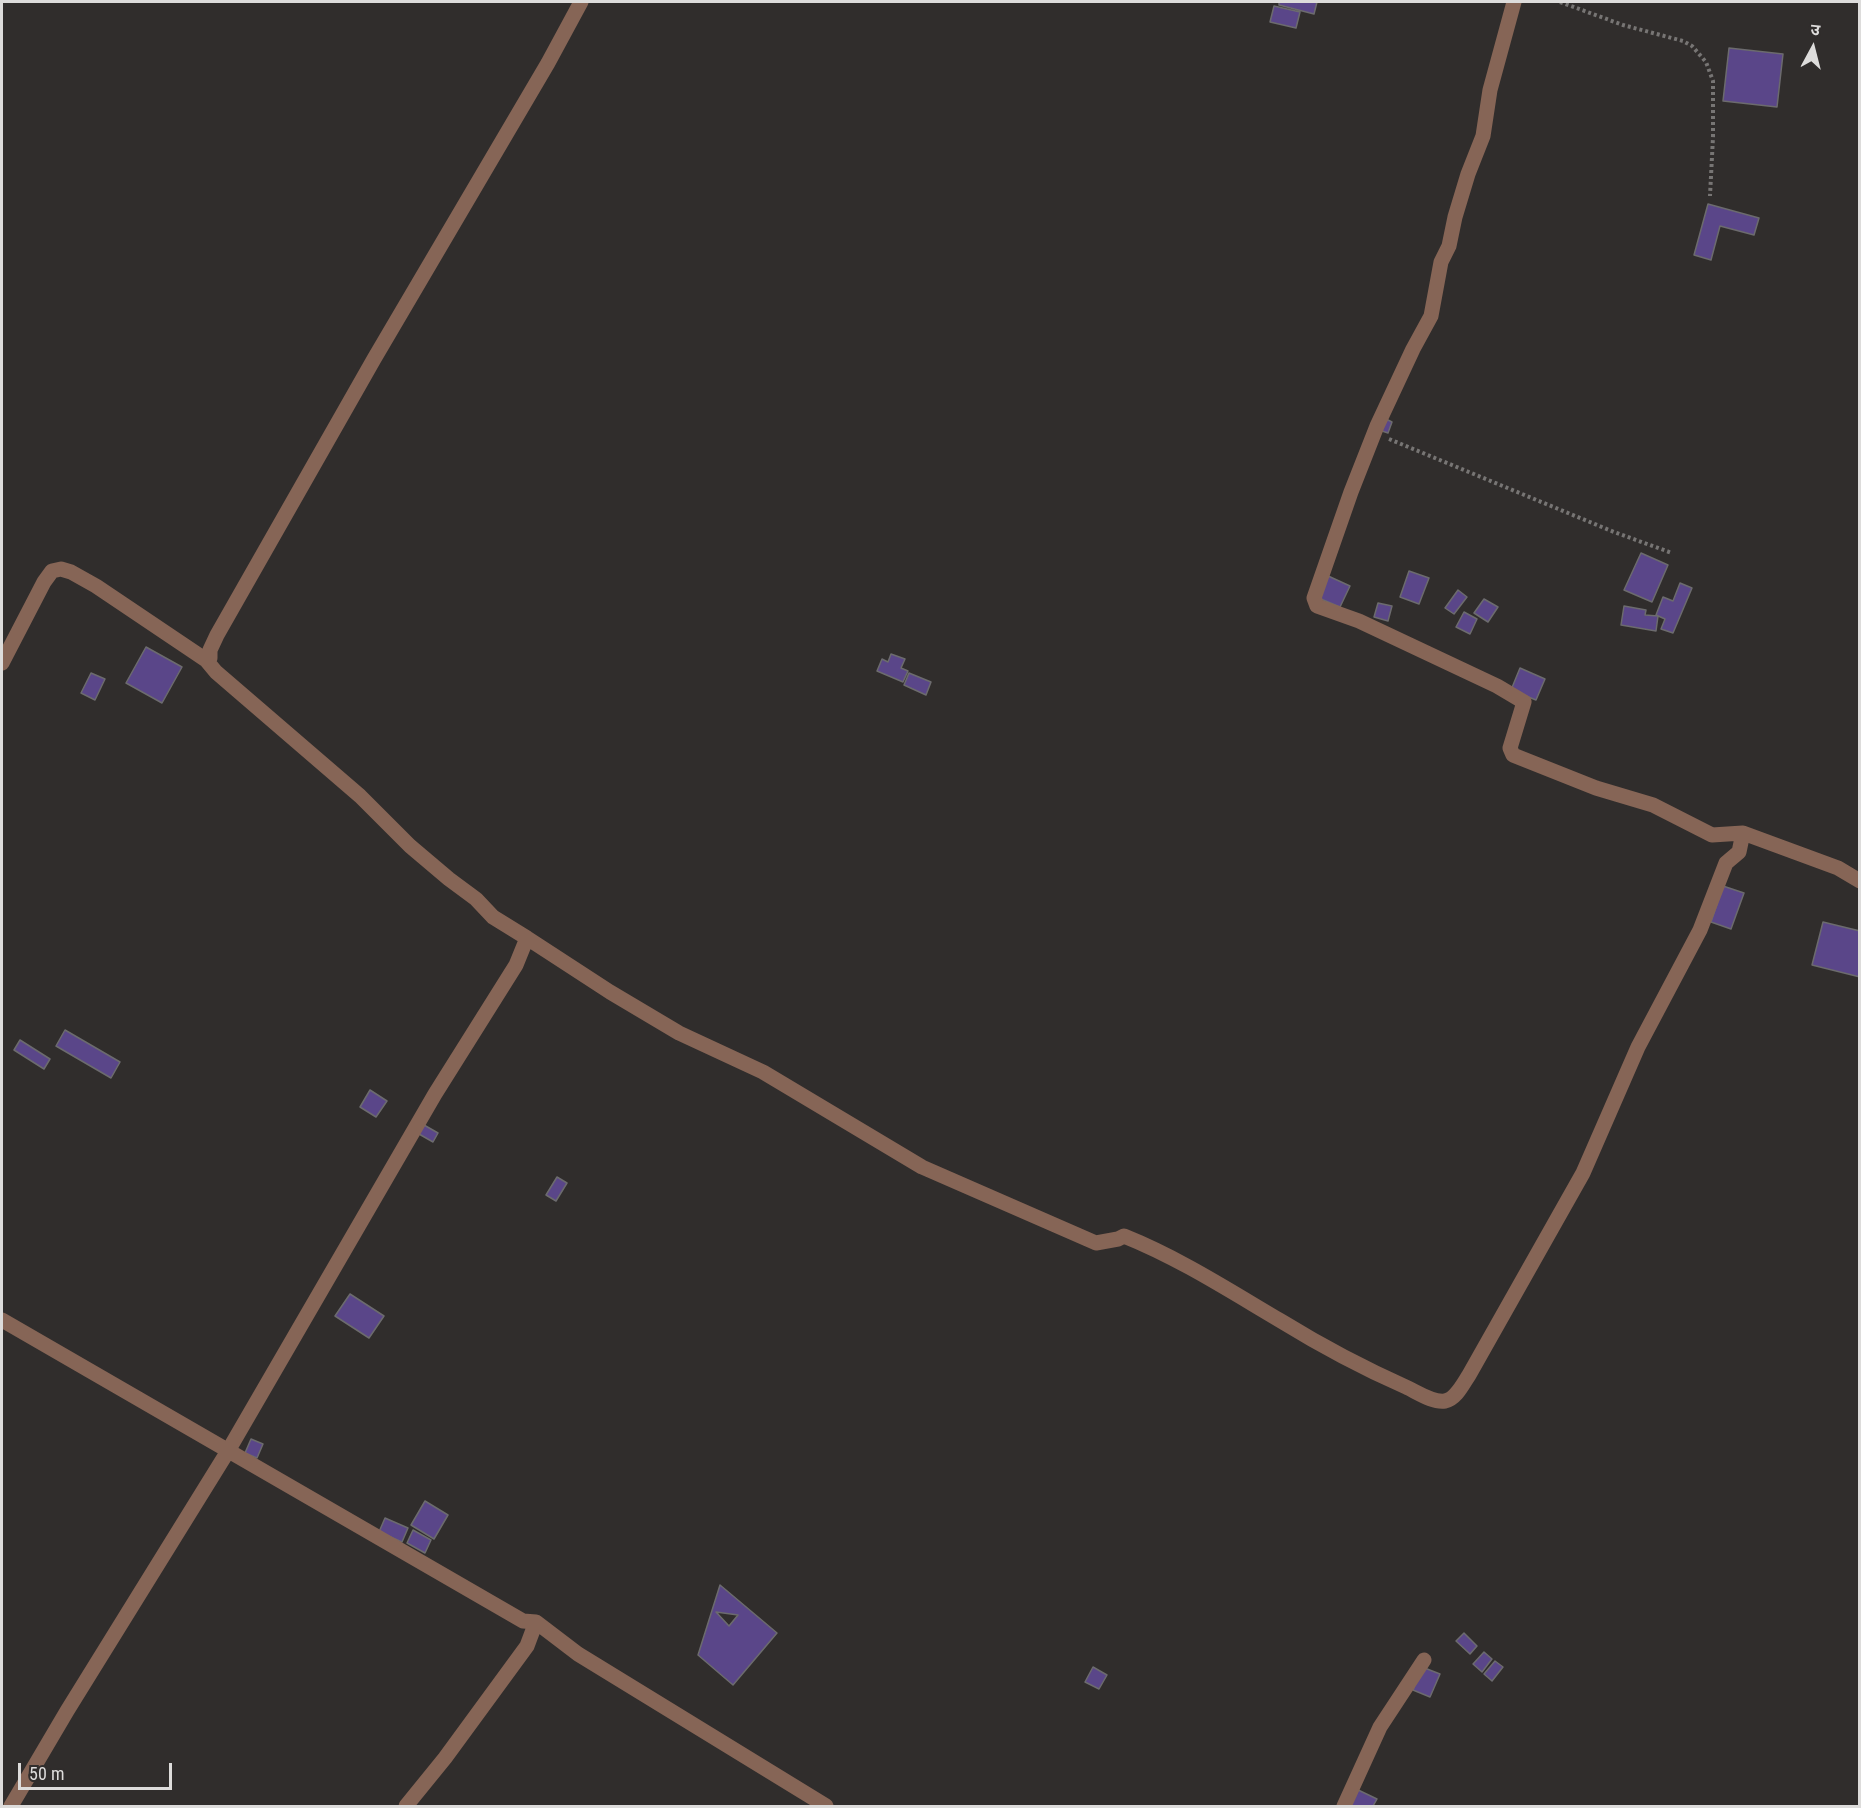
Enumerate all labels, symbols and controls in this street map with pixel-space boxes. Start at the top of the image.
north arrow [1783,18,1843,78]
text: उ [1809,20,1821,40]
scale bar [21,1751,176,1789]
text: 50 m [29,1763,64,1784]

